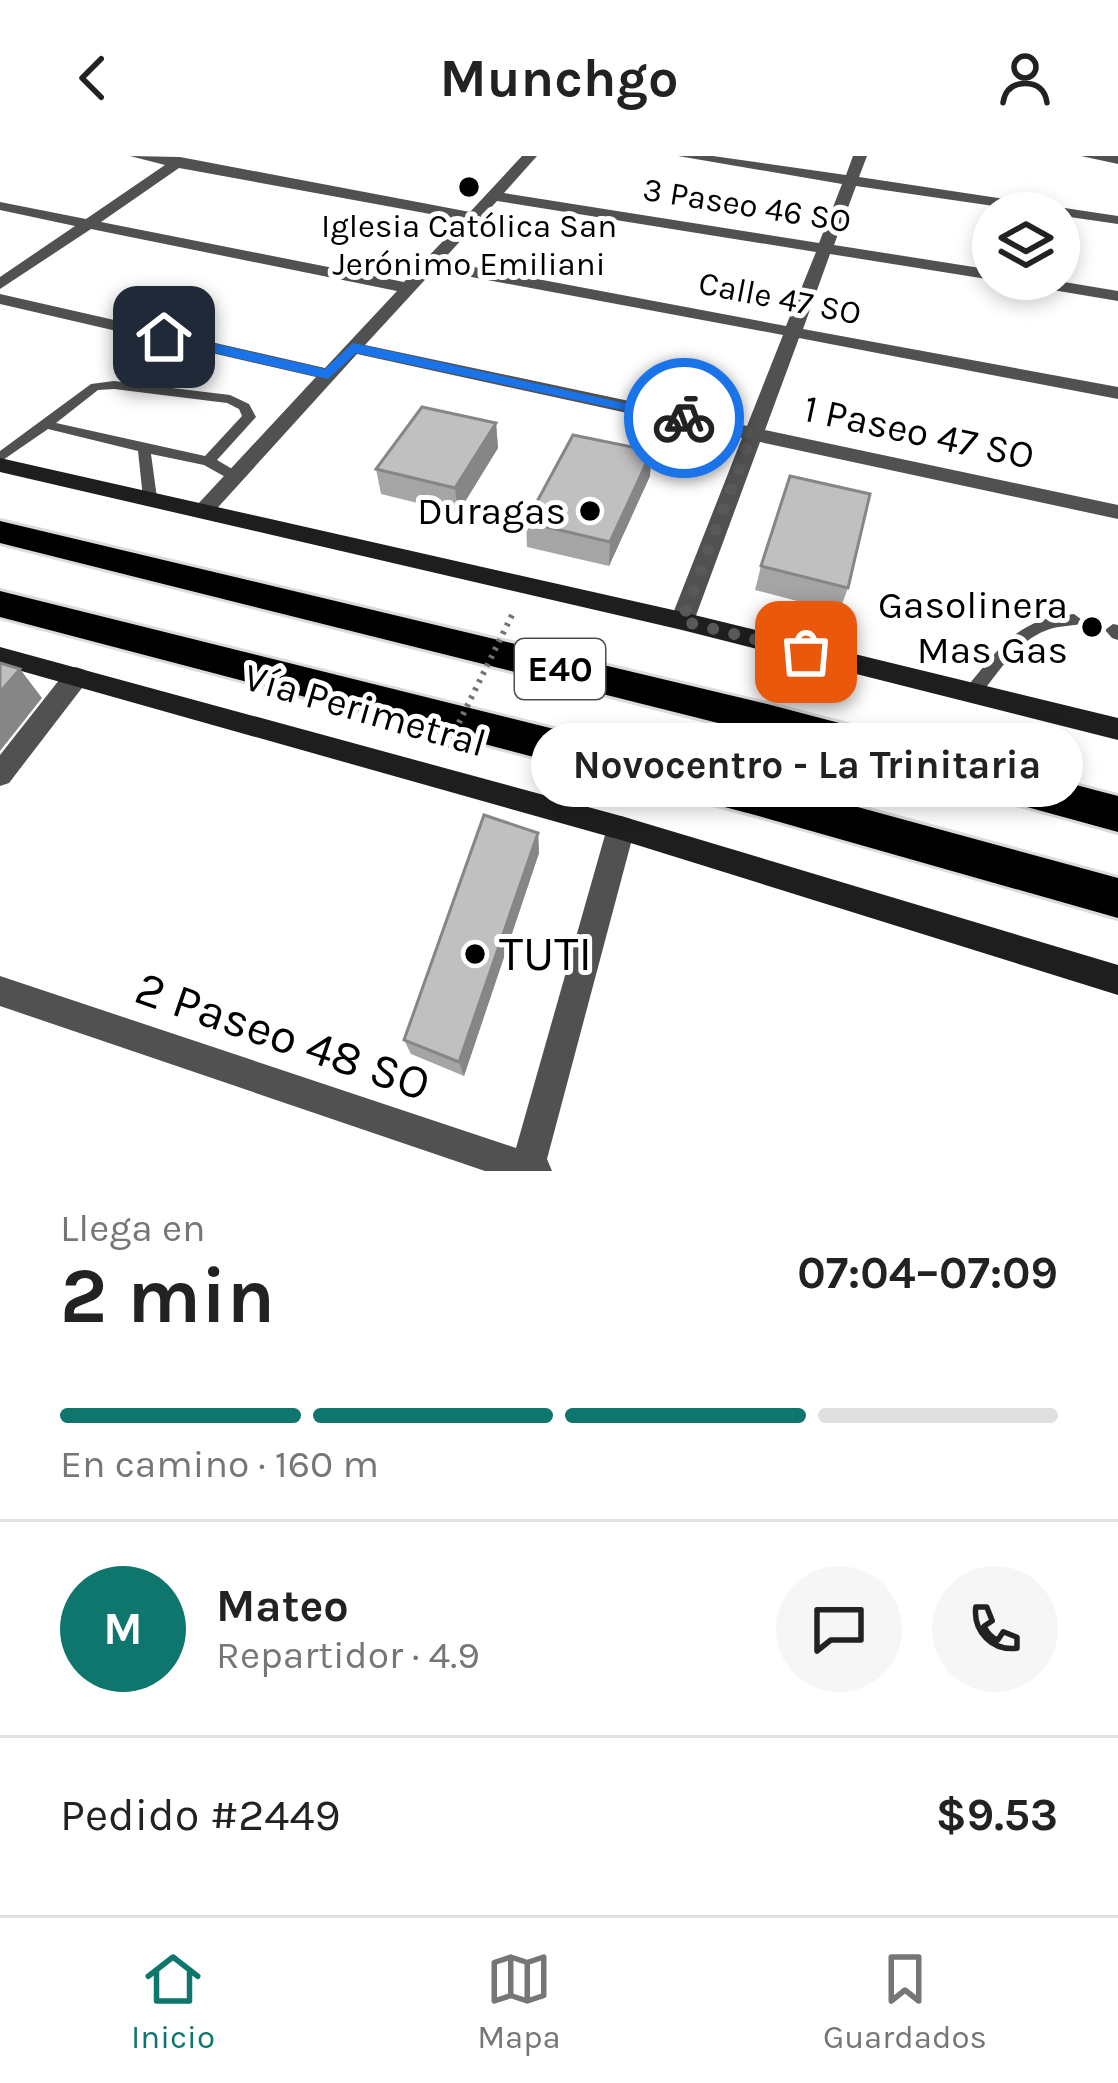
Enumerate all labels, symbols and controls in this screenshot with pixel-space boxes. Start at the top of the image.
icon: back [60,45,126,111]
icon: person [992,45,1058,111]
text: Munchgo [440,46,678,110]
street label: 3 Paseo 46 SO [640,170,854,240]
marker: Iglesia Católica San Jerónimo Emiliani [456,174,482,200]
map controls [972,192,1080,300]
button: layers [972,192,1080,300]
place label: Iglesia Católica San Jerónimo Emiliani [321,207,617,283]
street label: Calle 47 SO [696,264,864,332]
pin [113,286,215,388]
icon: home [131,304,197,370]
courier [624,358,744,478]
icon: bike [651,385,717,451]
street label: 1 Paseo 47 SO [800,385,1038,479]
place label: Duragas [417,488,566,534]
marker: Duragas [577,498,603,524]
place label: Gasolinera Mas Gas [878,582,1068,673]
pin [755,601,857,703]
marker: Gasolinera Mas Gas [1079,614,1105,640]
icon: bag [773,619,839,685]
road number: E40 [515,639,605,699]
street label: Vía Perimetral [239,654,491,766]
callout: Novocentro - La Trinitaria [530,724,1082,808]
text: Novocentro - La Trinitaria [573,742,1041,788]
place label: TUTI [499,926,592,982]
marker: TUTI [462,941,488,967]
street label: 2 Paseo 48 SO [129,959,437,1113]
text: Llega en [60,1205,206,1251]
text: 07:04–07:09 [797,1247,1058,1299]
text: 2 min [60,1250,275,1342]
text: En camino · 160 m [60,1441,379,1487]
button: chat [776,1566,902,1692]
button: phone [932,1566,1058,1692]
text: Mateo [216,1580,349,1632]
text: M [103,1603,143,1655]
text: Repartidor · 4.9 [216,1632,480,1678]
text: Pedido #2449 [60,1789,341,1841]
text: $9.53 [936,1789,1058,1841]
tab: Inicio [131,1946,215,2056]
tab: Mapa [477,1946,561,2056]
tab: Guardados [823,1946,987,2056]

